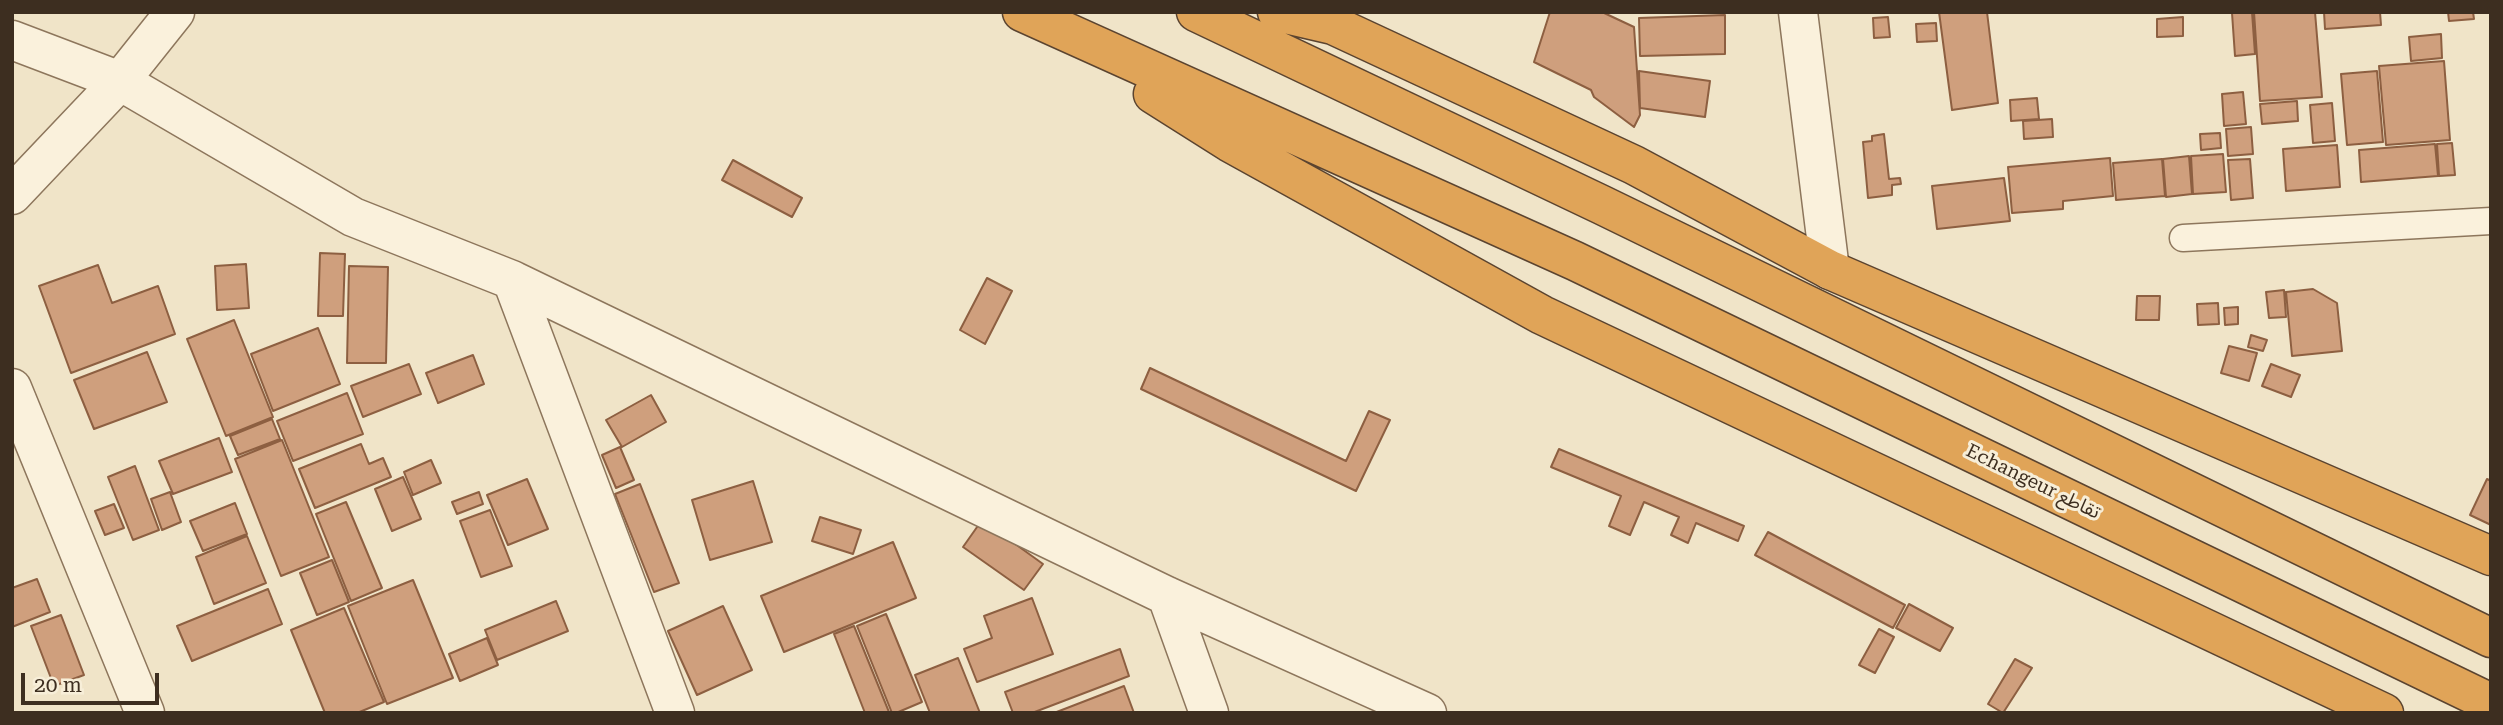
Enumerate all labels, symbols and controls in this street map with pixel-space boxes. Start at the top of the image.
street label: Echangeur تقاطع [1962,440,2104,524]
scale bar [24,658,163,702]
text: 20 m [34,673,82,697]

